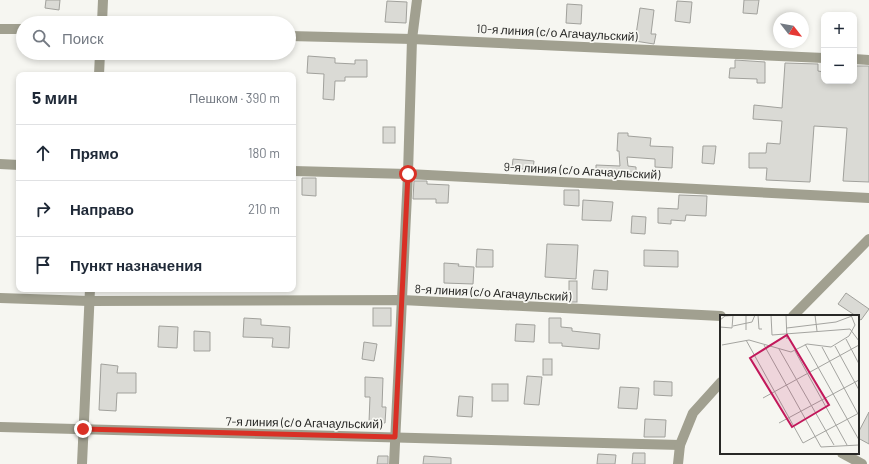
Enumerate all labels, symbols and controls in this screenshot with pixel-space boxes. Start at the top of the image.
north arrow [773,12,809,48]
map controls [821,12,857,84]
button: + [821,12,857,48]
search box [16,16,296,60]
street label: 10-я линия (с/о Агачаульский) [476,21,639,44]
icon: search [30,27,52,49]
text: Поиск [62,29,104,47]
button: − [821,48,857,84]
text: 5 мин [32,87,78,107]
text: Пешком · 390 m [189,90,280,106]
icon: ahead [32,142,54,164]
text: Прямо [70,144,119,162]
text: 180 m [248,145,280,161]
street label: 9-я линия (с/о Агачаульский) [503,159,662,182]
route start [399,165,417,183]
icon: right [32,198,54,220]
text: Направо [70,200,134,218]
text: 210 m [248,201,280,217]
icon: arrive [32,254,54,276]
text: Пункт назначения [70,256,202,274]
street label: 8-я линия (с/о Агачаульский) [414,281,573,304]
inset map [720,315,859,454]
street label: 7-я линия (с/о Агачаульский) [226,414,383,431]
route end [74,420,92,438]

